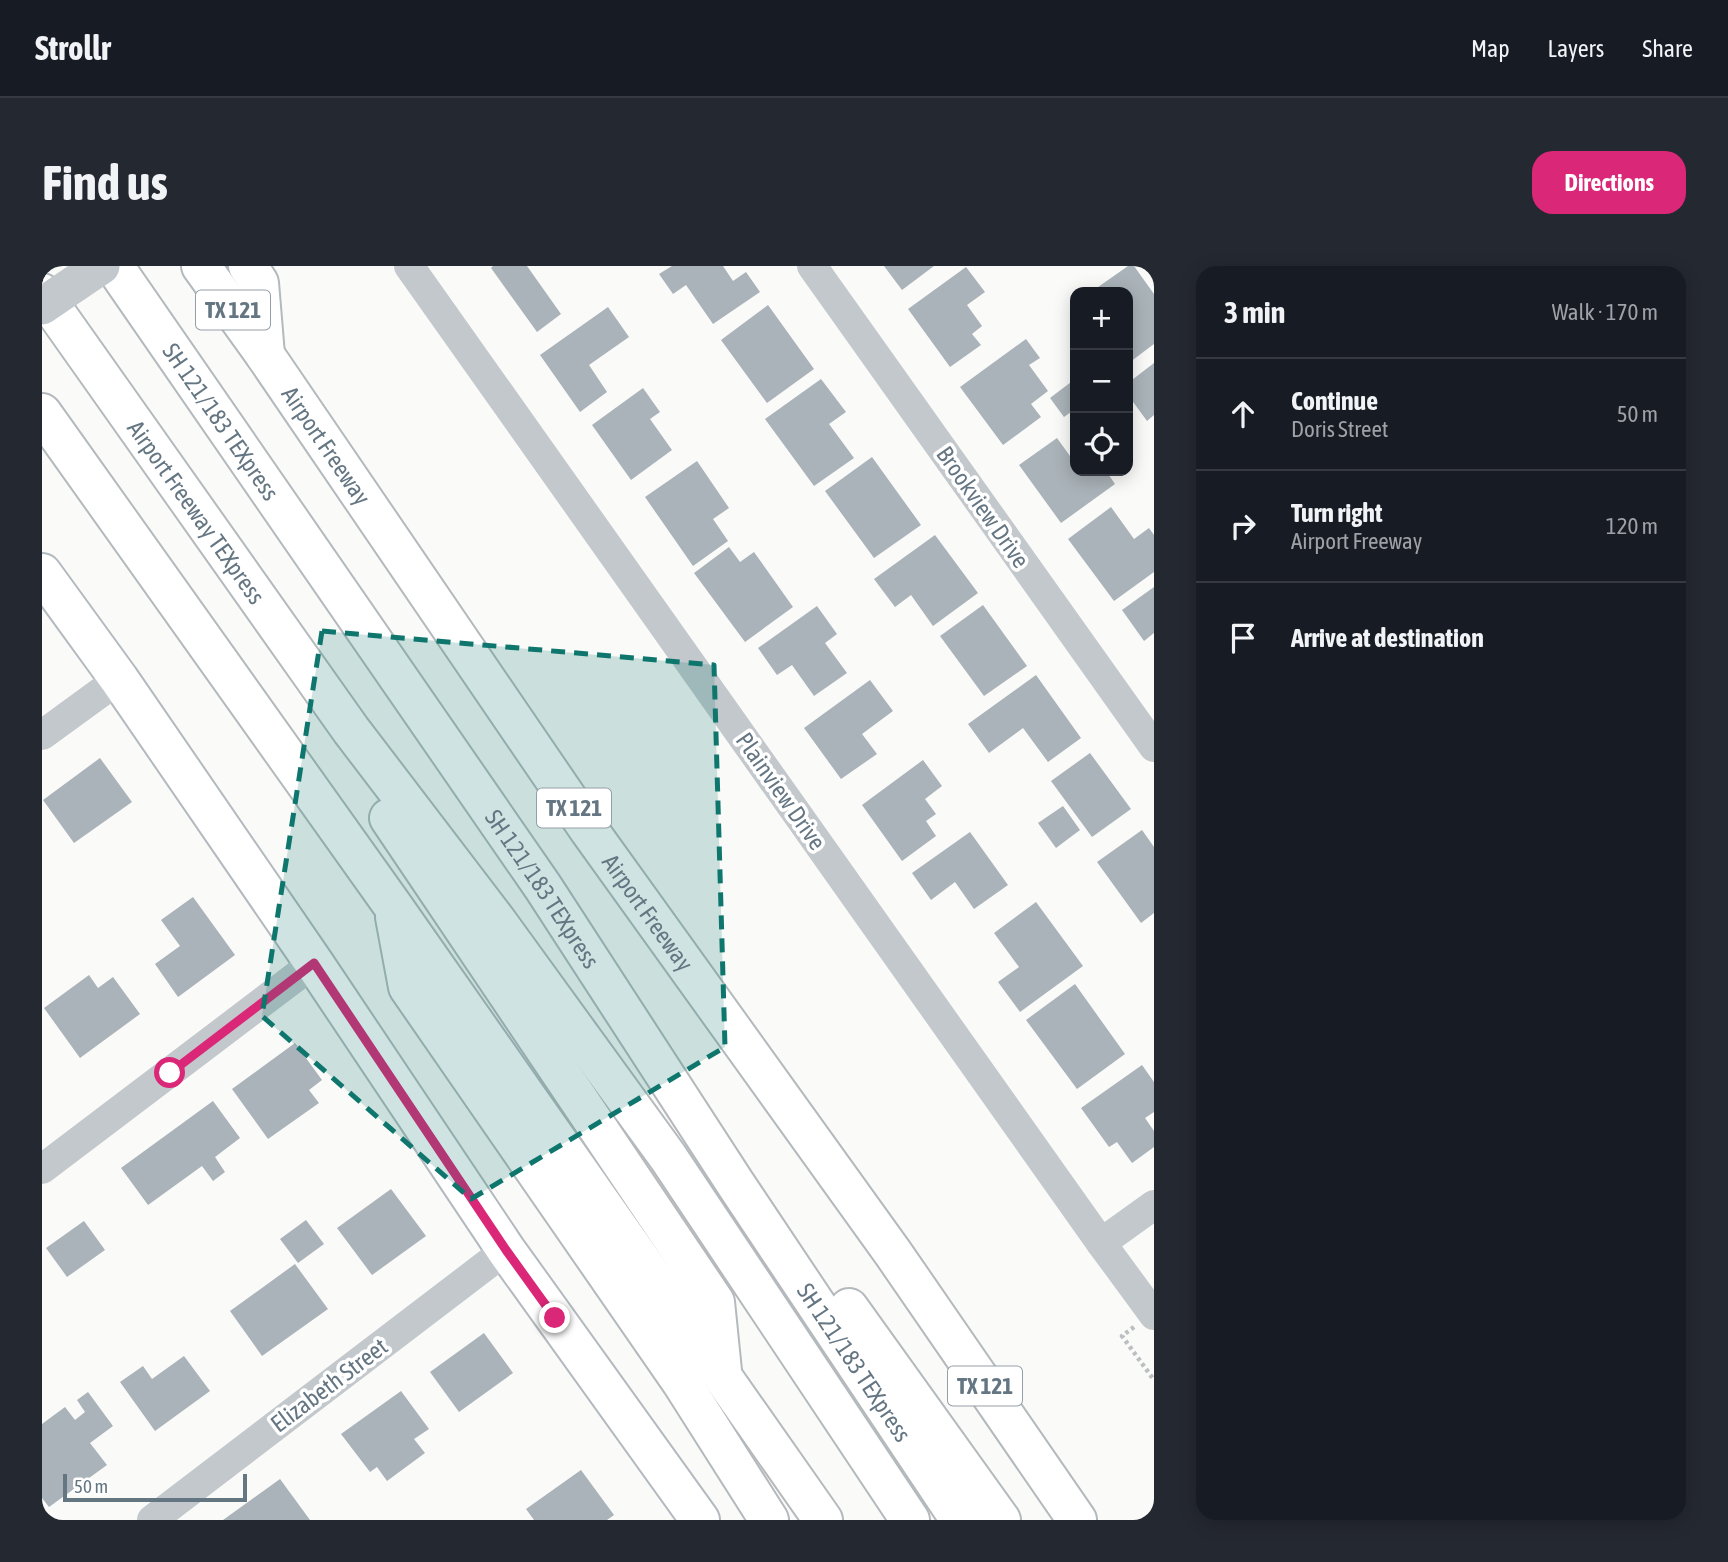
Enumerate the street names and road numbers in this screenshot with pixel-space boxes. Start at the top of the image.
road number: TX 121 [196,290,270,330]
street label: SH 121/183 TEXpress [158,338,285,505]
street label: Airport Freeway [277,381,376,510]
street label: Airport Freeway TEXpress [123,415,271,609]
street label: Brookview Drive [931,441,1035,573]
street label: Plainview Drive [731,727,831,855]
road number: TX 121 [537,788,611,828]
street label: SH 121/183 TEXpress [480,804,605,973]
street label: Airport Freeway [597,849,699,976]
street label: SH 121/183 TEXpress [792,1278,917,1446]
street label: Elizabeth Street [266,1332,393,1438]
road number: TX 121 [948,1366,1022,1406]

